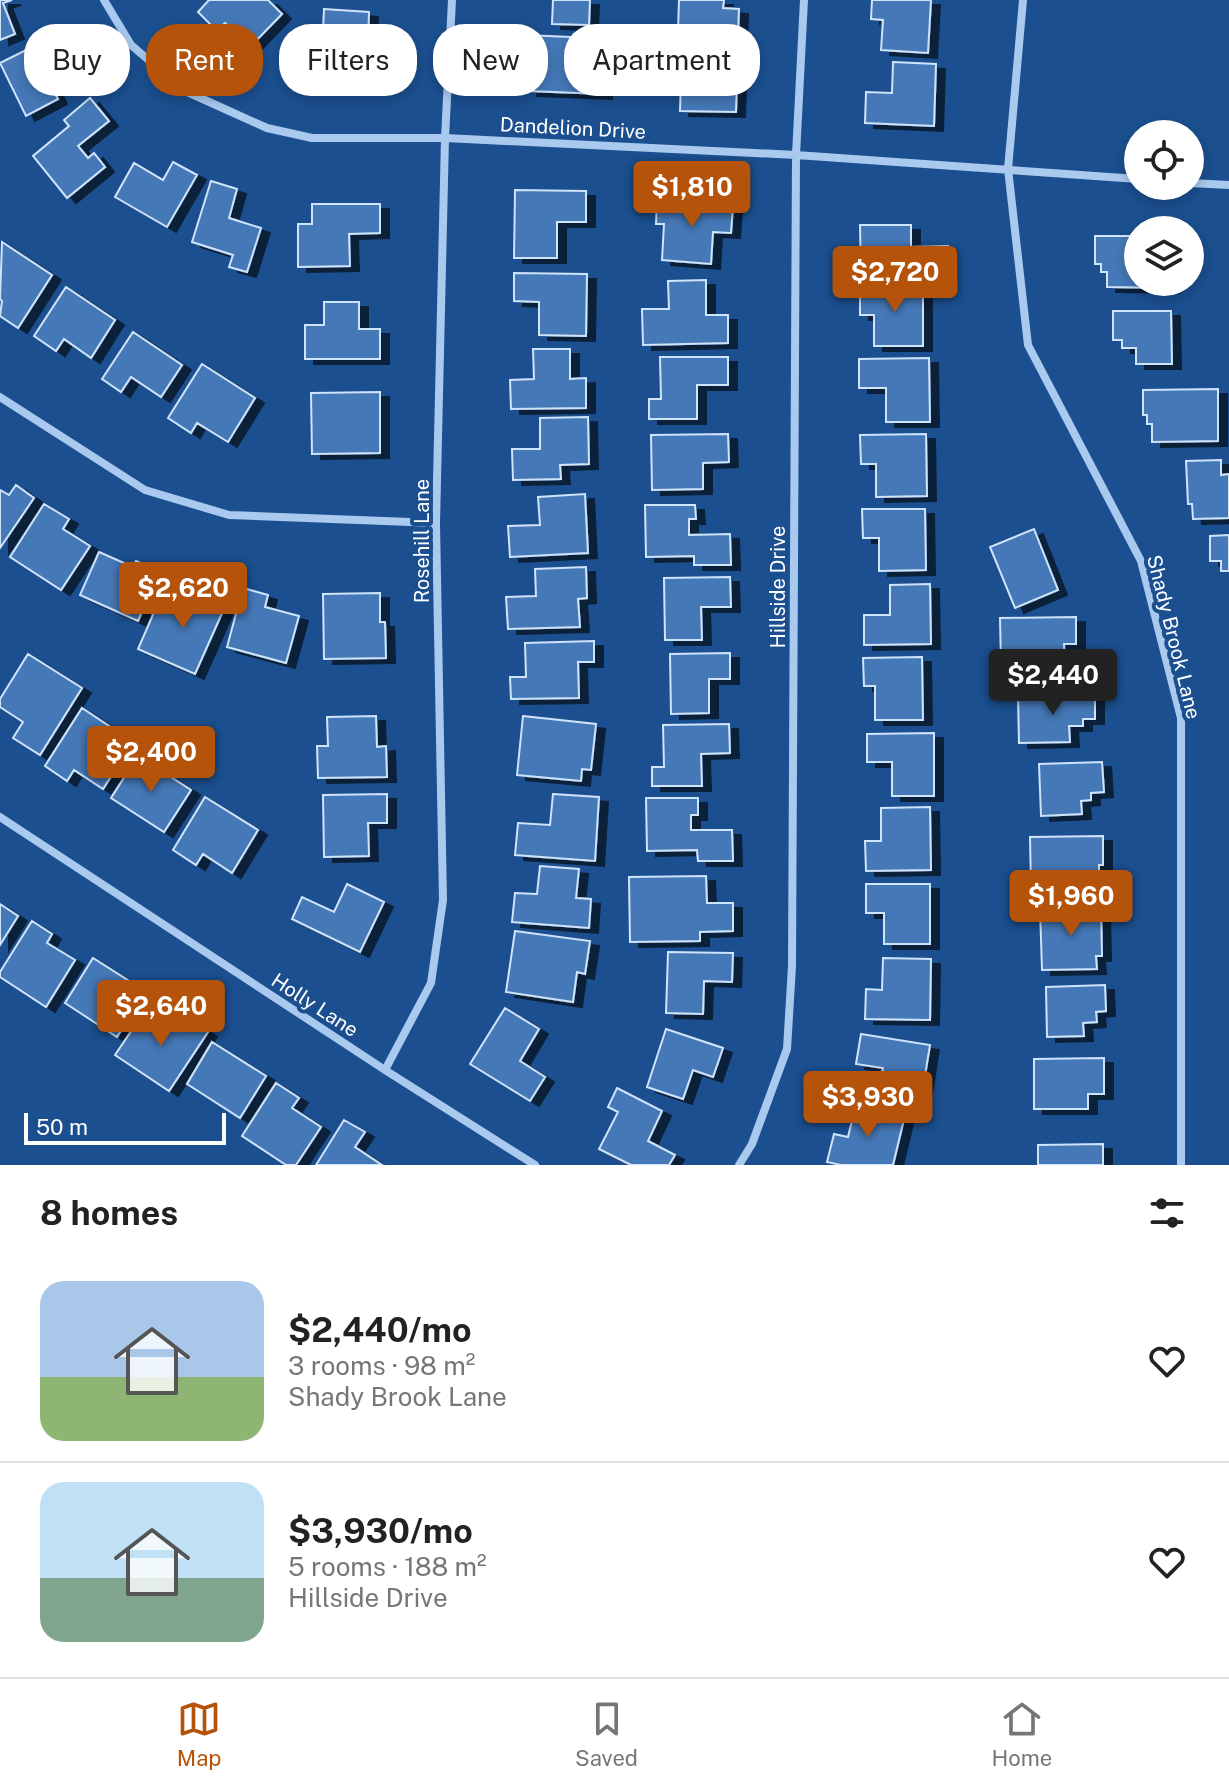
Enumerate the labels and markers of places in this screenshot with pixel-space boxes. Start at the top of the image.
pin: $1,810 [627,161,757,229]
pin: $2,720 [830,246,960,314]
pin: $2,620 [118,562,248,630]
pin: $2,440 [988,649,1118,717]
pin: $2,400 [86,726,216,794]
pin: $1,960 [1006,870,1136,938]
pin: $2,640 [96,980,226,1048]
pin: $3,930 [803,1071,933,1139]

